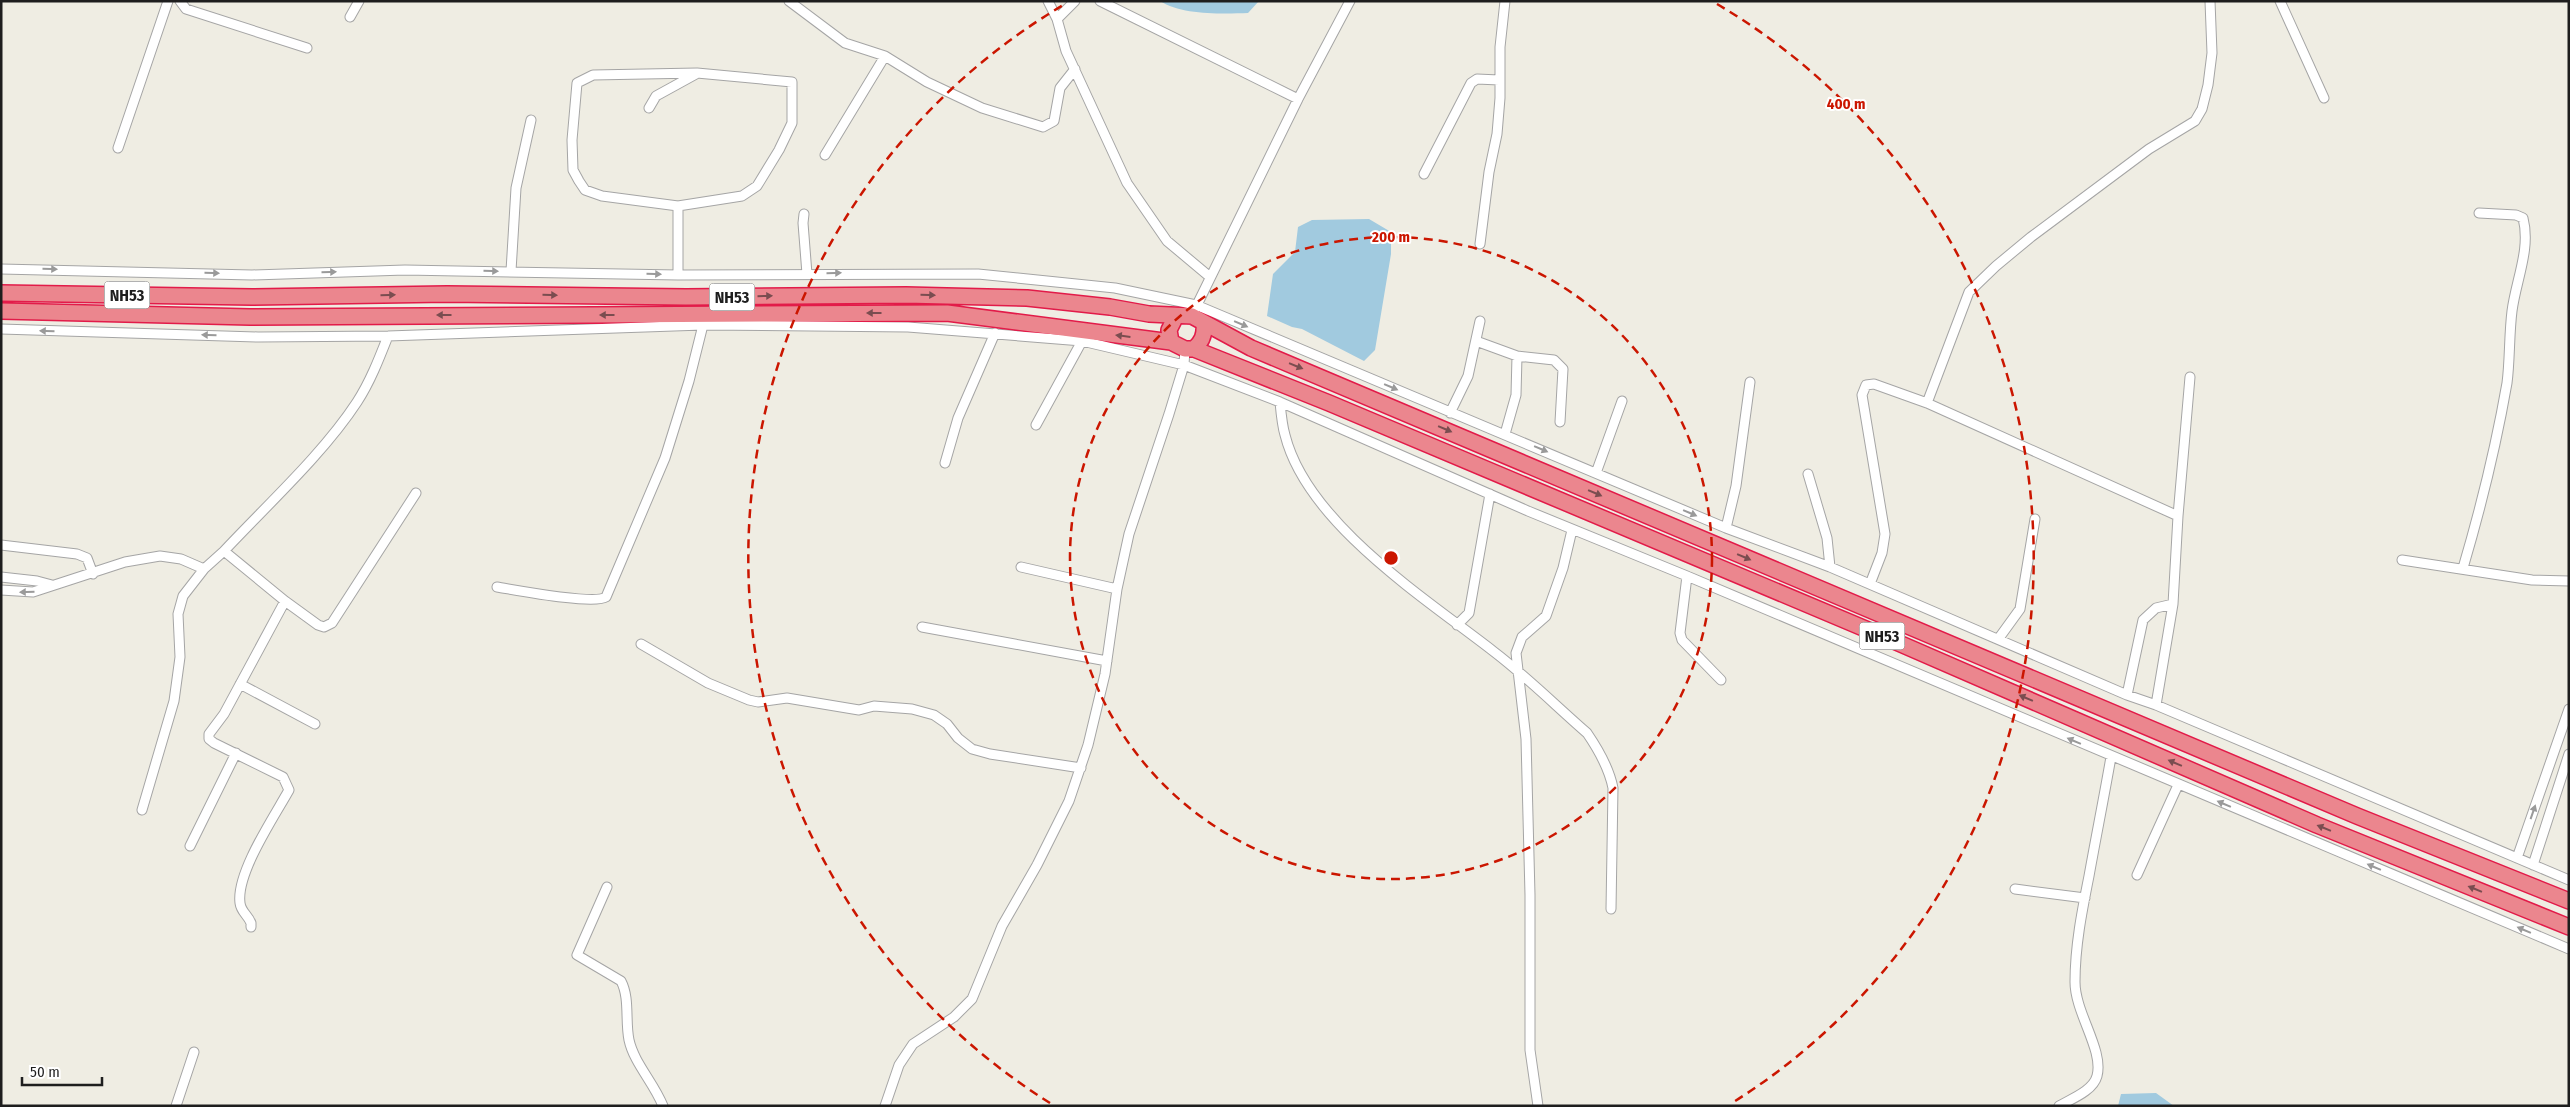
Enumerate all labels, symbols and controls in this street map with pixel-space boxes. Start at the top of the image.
text: 400 m [1827,95,1865,113]
text: 200 m [1371,228,1410,246]
one-way arrow [42,265,58,273]
one-way arrow [483,267,499,275]
one-way arrow [321,268,337,276]
one-way arrow [205,269,221,277]
one-way arrow [826,269,842,277]
one-way arrow [646,271,662,279]
road number: NH53 [104,282,150,308]
road number: NH53 [710,284,754,310]
one-way arrow [380,291,396,299]
one-way arrow [920,291,936,299]
one-way arrow [542,292,558,300]
one-way arrow [757,292,773,300]
one-way arrow [866,309,882,317]
one-way arrow [436,311,452,319]
one-way arrow [598,311,614,319]
one-way arrow [1234,321,1248,329]
one-way arrow [38,326,54,334]
one-way arrow [201,331,217,339]
one-way arrow [1114,332,1130,340]
one-way arrow [1289,362,1304,370]
one-way arrow [1384,384,1398,392]
one-way arrow [1438,425,1453,433]
one-way arrow [1534,446,1548,454]
one-way arrow [1588,489,1602,497]
one-way arrow [1683,509,1698,517]
centre of rings [1382,549,1400,567]
one-way arrow [1737,553,1752,561]
one-way arrow [19,588,35,596]
road number: NH53 [1860,622,1904,650]
one-way arrow [2019,694,2033,702]
one-way arrow [2067,737,2081,745]
one-way arrow [2168,758,2182,766]
one-way arrow [2217,800,2231,808]
one-way arrow [2529,804,2537,819]
one-way arrow [2317,823,2332,831]
one-way arrow [2367,863,2381,871]
one-way arrow [2468,884,2482,892]
one-way arrow [2516,926,2531,934]
scale bar [22,1054,102,1086]
text: 50 m [30,1063,60,1081]

